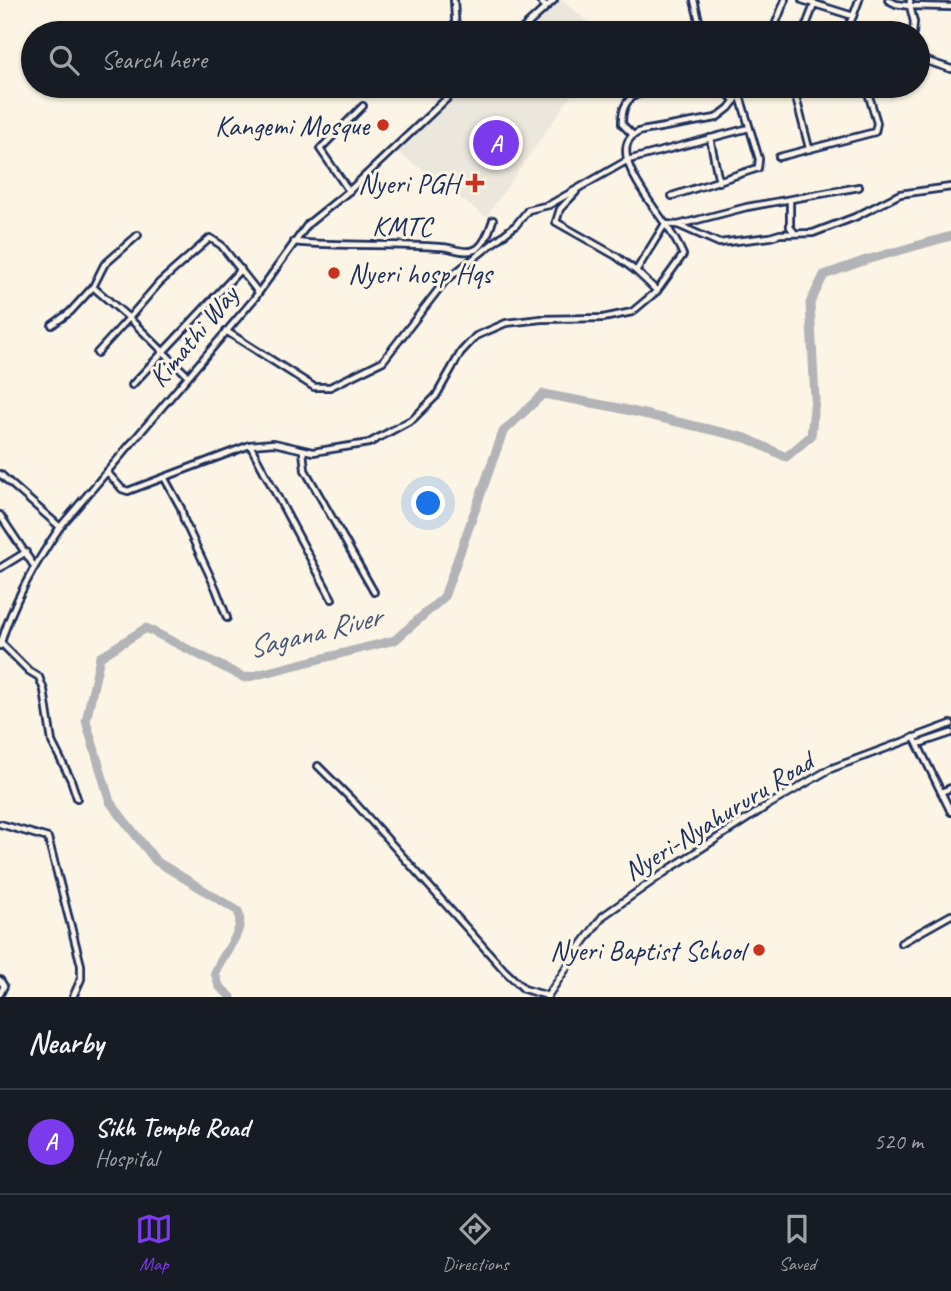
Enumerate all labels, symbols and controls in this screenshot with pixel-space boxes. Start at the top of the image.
search box [21,21,930,98]
icon: search [45,41,83,79]
text: Search here [101,43,207,76]
place label: Kangemi Mosque [215,108,371,143]
marker: Kangemi Mosque [375,117,391,133]
pin: A [473,117,519,169]
place label: Nyeri PGH [358,166,463,201]
marker: Nyeri PGH [465,173,485,193]
street label: KMTC [372,208,435,244]
place label: Nyeri hosp Hqs [348,256,494,291]
marker: Nyeri hosp Hqs [326,265,342,281]
street label: Kimathi Way [140,276,247,394]
your location [411,486,445,520]
water label: Sagana River [244,596,389,667]
street label: Nyeri-Nyahururu Road [617,742,823,888]
place label: Nyeri Baptist School [550,933,750,968]
marker: Nyeri Baptist School [751,942,767,958]
text: Nearby [28,1024,104,1062]
text: Sikh Temple Road [95,1111,249,1144]
text: A [45,1127,57,1156]
text: 520 m [874,1127,923,1156]
text: Hospital [95,1144,158,1173]
tab: Map [135,1210,173,1276]
tab: Directions [442,1210,509,1276]
tab: Saved [778,1210,816,1276]

